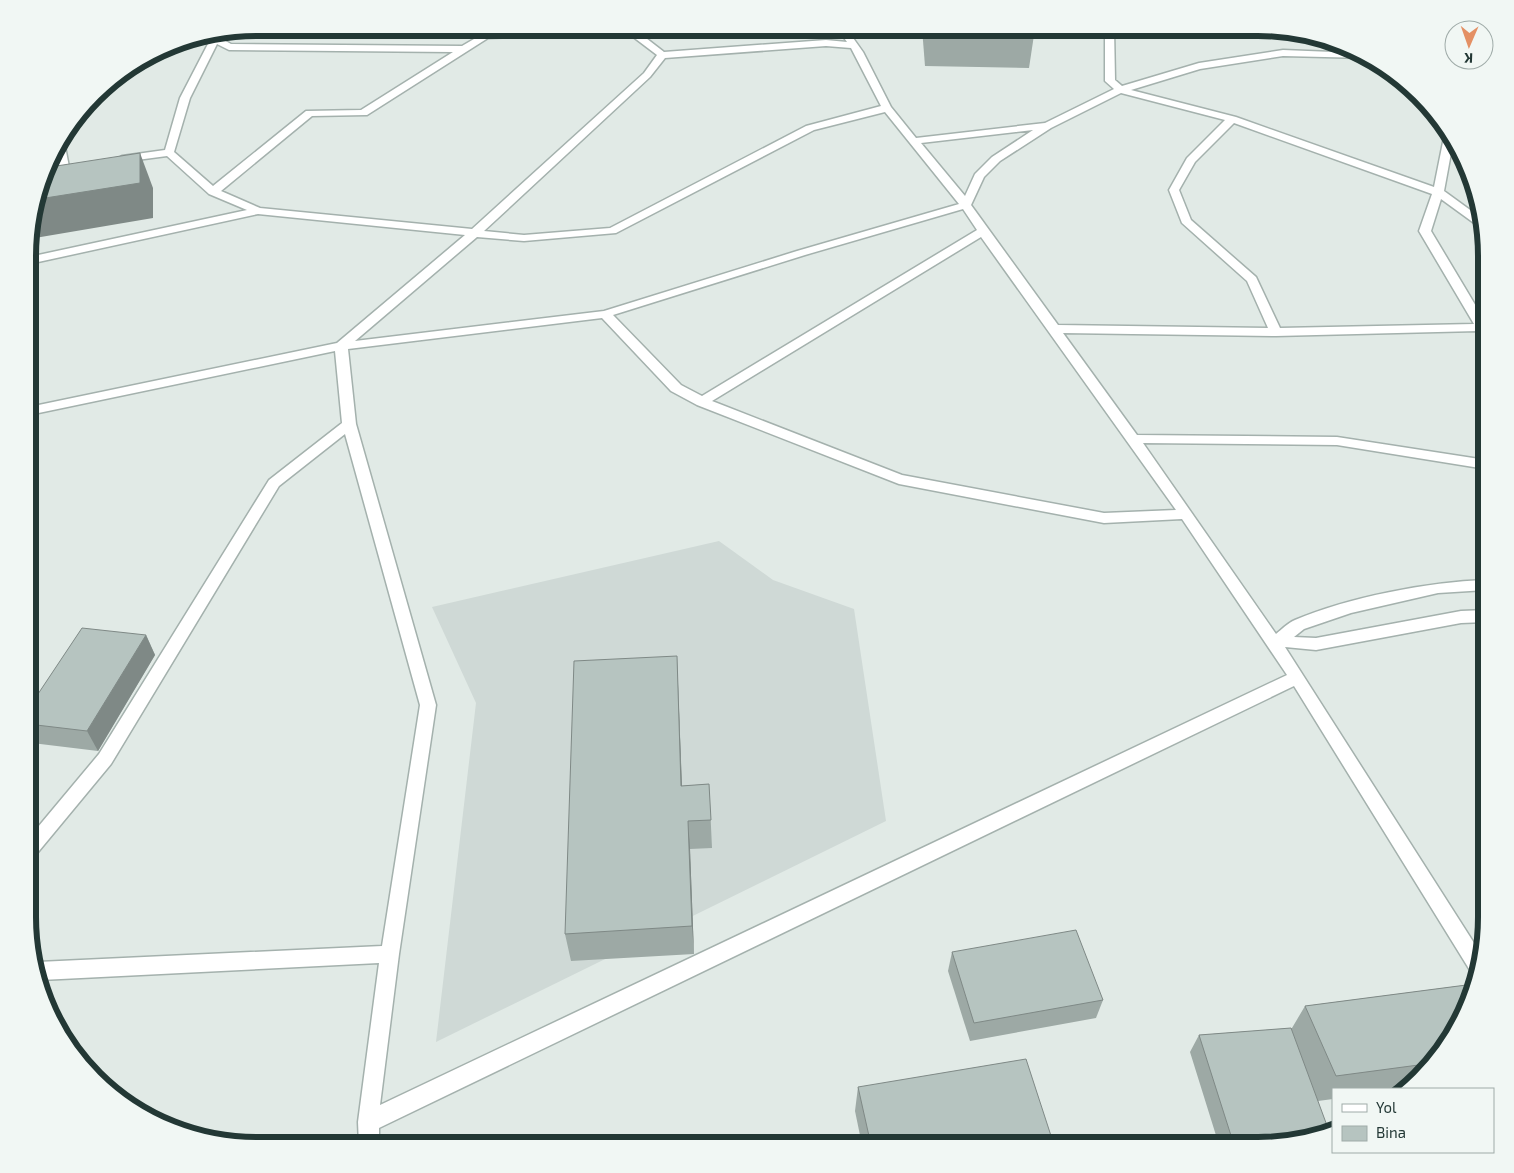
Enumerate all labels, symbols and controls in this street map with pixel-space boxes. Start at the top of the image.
north arrow [1444,20,1494,70]
text: K [1464,50,1473,67]
legend [1332,1088,1494,1153]
text: Yol [1376,1098,1397,1116]
text: Bina [1376,1123,1406,1141]

